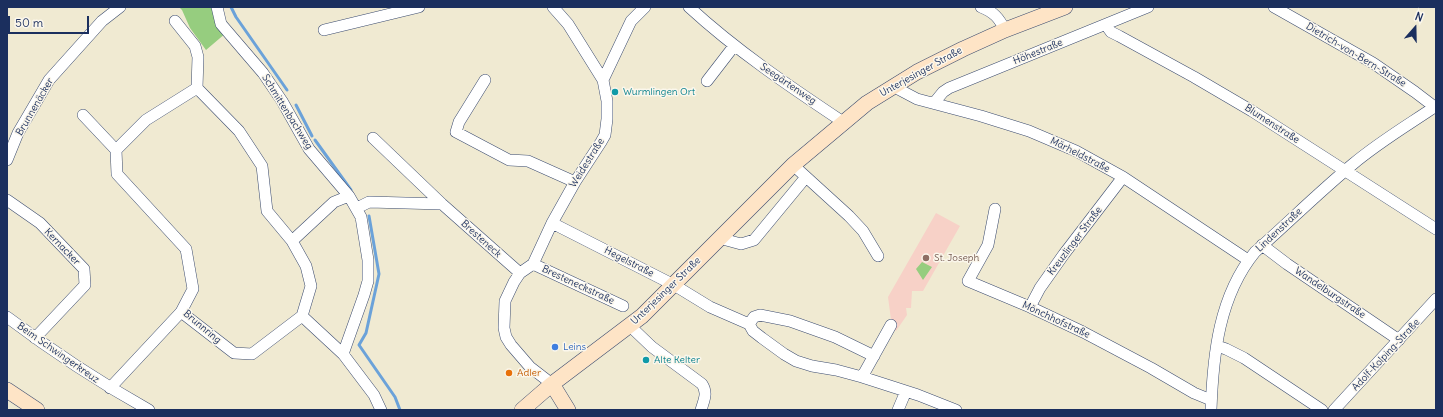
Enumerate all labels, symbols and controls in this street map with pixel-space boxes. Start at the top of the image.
scale bar [10,8,91,34]
north arrow [1395,8,1435,48]
text: N [1413,9,1425,25]
text: 50 m [15,15,43,30]
street label: Dietrich-von-Bern-Straße [1304,20,1408,90]
street label: Höhestraße [1011,37,1065,67]
street label: Unterjesinger Straße [878,44,964,100]
street label: Seegärtenweg [758,61,818,107]
street label: Schmittenbachweg [259,72,315,152]
street label: Brunnenäcker [14,76,56,138]
place label: Wurmlingen Ort [623,86,695,98]
marker: Wurmlingen Ort [610,87,620,97]
street label: Blumenstraße [1242,102,1302,146]
street label: Märheldstraße [1048,135,1112,175]
street label: Weidestraße [567,136,607,190]
street label: Kreuzlinger Straße [1045,204,1105,278]
street label: Lindenstraße [1253,206,1305,254]
street label: Bresteneck [458,218,504,260]
street label: Kernacker [42,226,82,268]
street label: Hegelstraße [602,244,656,280]
place label: St. Joseph [934,252,979,264]
marker: St. Joseph [921,253,931,263]
street label: Unterjesinger Straße [629,255,703,327]
street label: Bresteneckstraße [540,263,616,307]
street label: Wandelburgstraße [1292,265,1368,321]
street label: Mönchhofstraße [1020,299,1092,341]
street label: Brunnring [181,308,223,346]
street label: Adolf-Kolping-Straße [1350,317,1422,393]
street label: Beim Schwingerkreuz [15,320,101,386]
place label: Leins [563,341,586,353]
marker: Leins [550,342,560,352]
place label: Alte Kelter [654,354,700,366]
marker: Alte Kelter [641,355,651,365]
place label: Adler [517,367,541,379]
marker: Adler [504,368,514,378]

